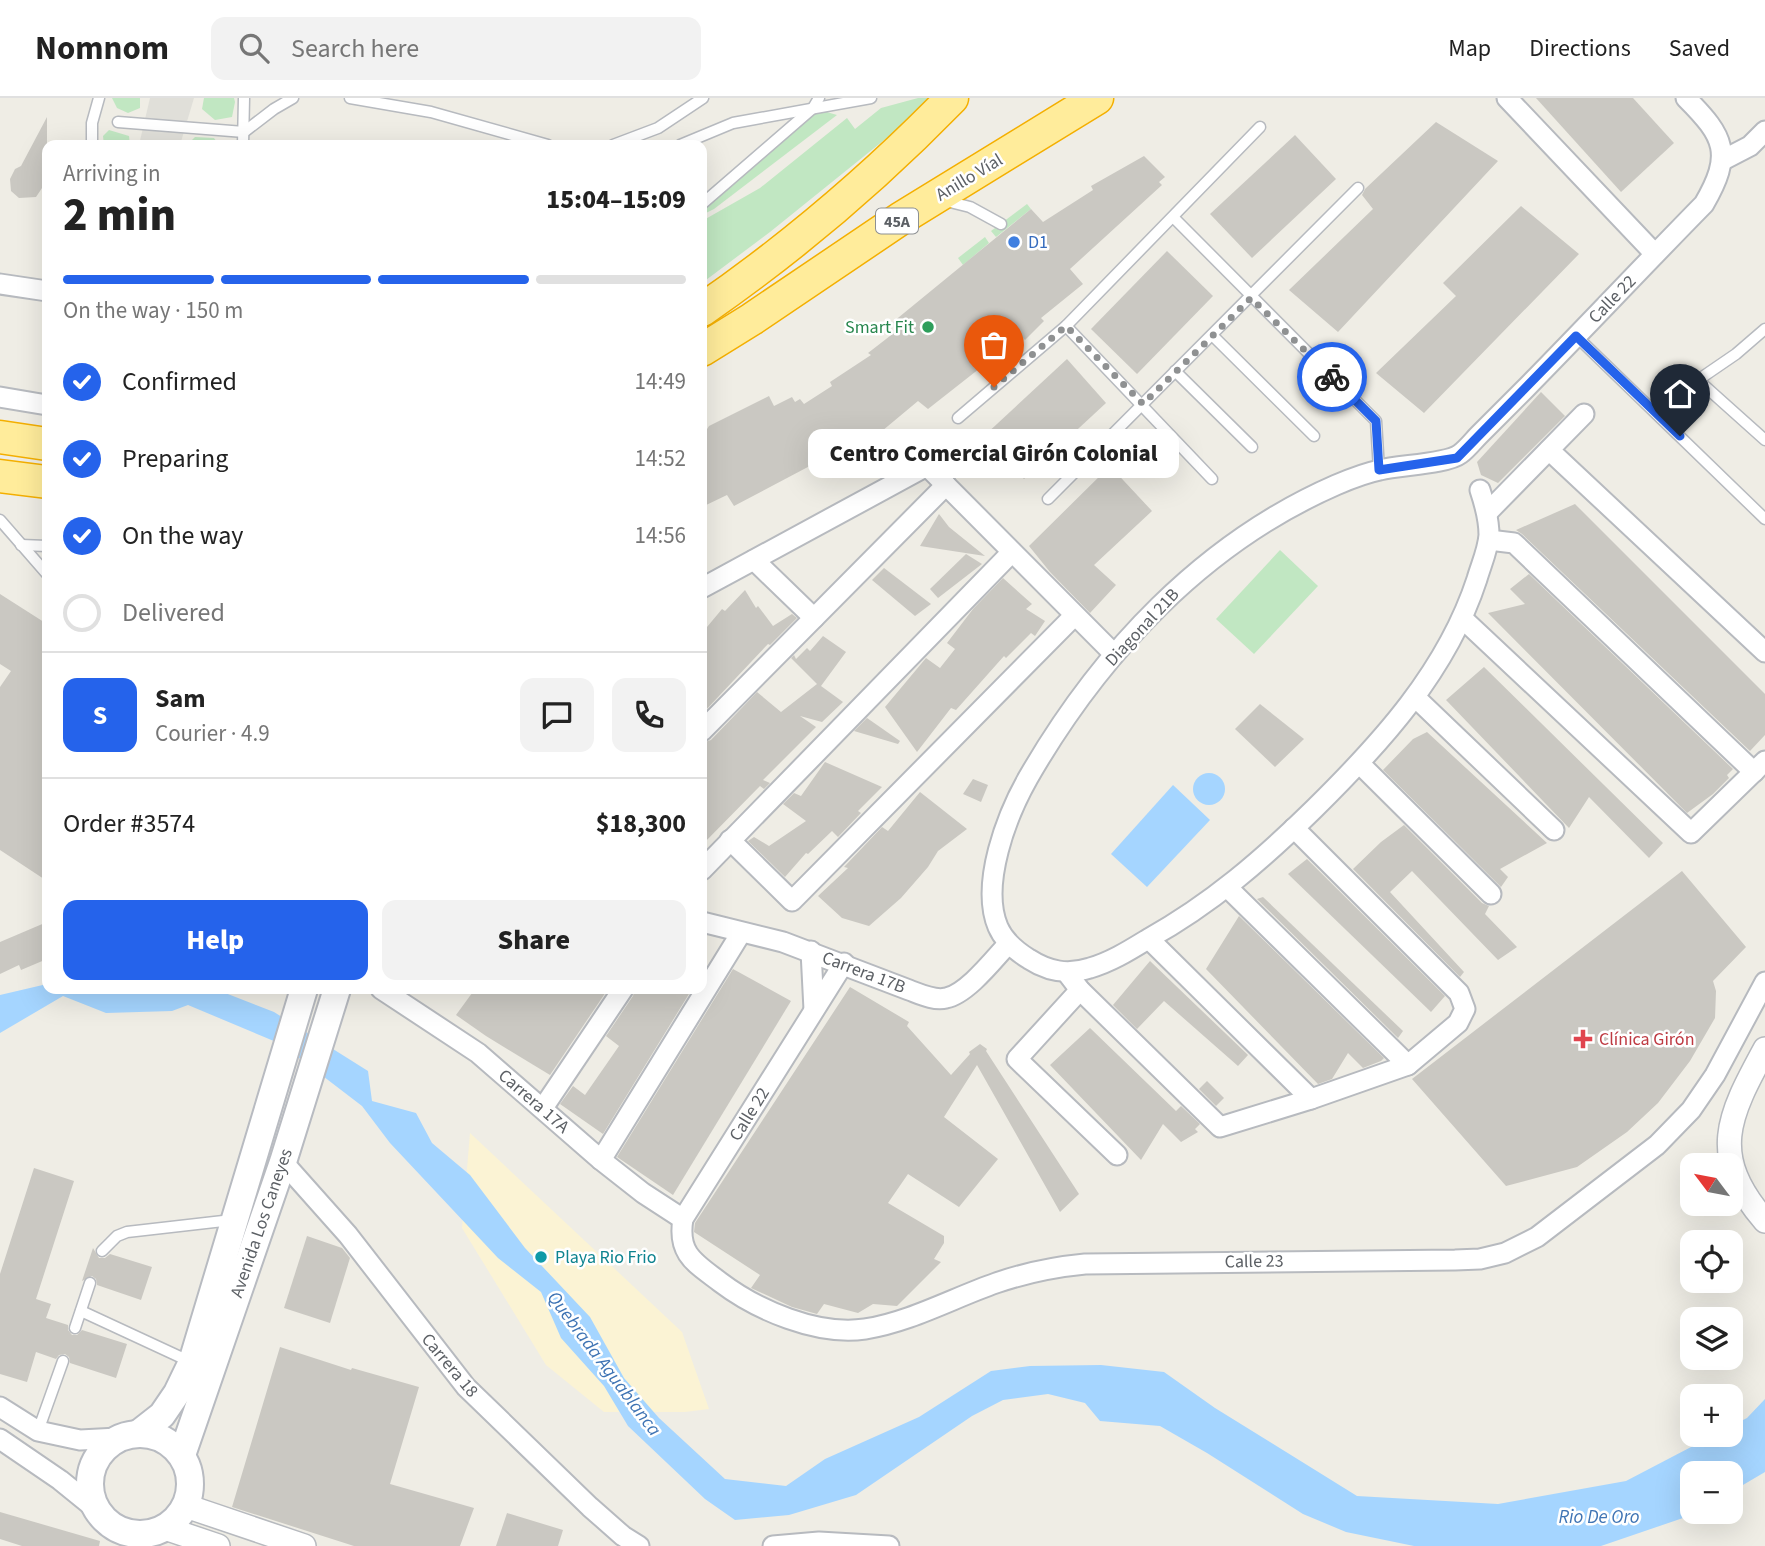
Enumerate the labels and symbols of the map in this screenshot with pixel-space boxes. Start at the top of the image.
street label: Anillo Víal [931,148,1007,207]
road number: 45A [876,209,918,234]
place label: D1 [1028,230,1048,255]
marker: D1 [1006,234,1022,250]
street label: Calle 22 [1583,269,1642,329]
place label: Smart Fit [845,315,914,340]
pin [964,315,1024,387]
marker: Smart Fit [920,319,936,335]
courier [1297,342,1367,412]
pin [1650,364,1710,436]
callout: Centro Comercial Girón Colonial [808,429,1180,478]
street label: Diagonal 21B [1100,583,1185,672]
street label: Carrera 17B [818,945,909,1000]
place label: Clínica Girón [1599,1027,1694,1052]
marker: Clínica Girón [1573,1029,1593,1049]
street label: Carrera 17A [493,1063,575,1139]
street label: Calle 22 [723,1083,776,1146]
street label: Avenida Los Caneyes [224,1145,299,1301]
north arrow [1680,1153,1743,1216]
place label: Playa Rio Frio [555,1245,657,1270]
street label: Calle 23 [1224,1248,1284,1275]
marker: Playa Rio Frio [533,1249,549,1265]
water label: Quebrada Aguablanca [540,1286,667,1442]
street label: Carrera 18 [415,1328,484,1403]
water label: Rio De Oro [1559,1504,1640,1531]

